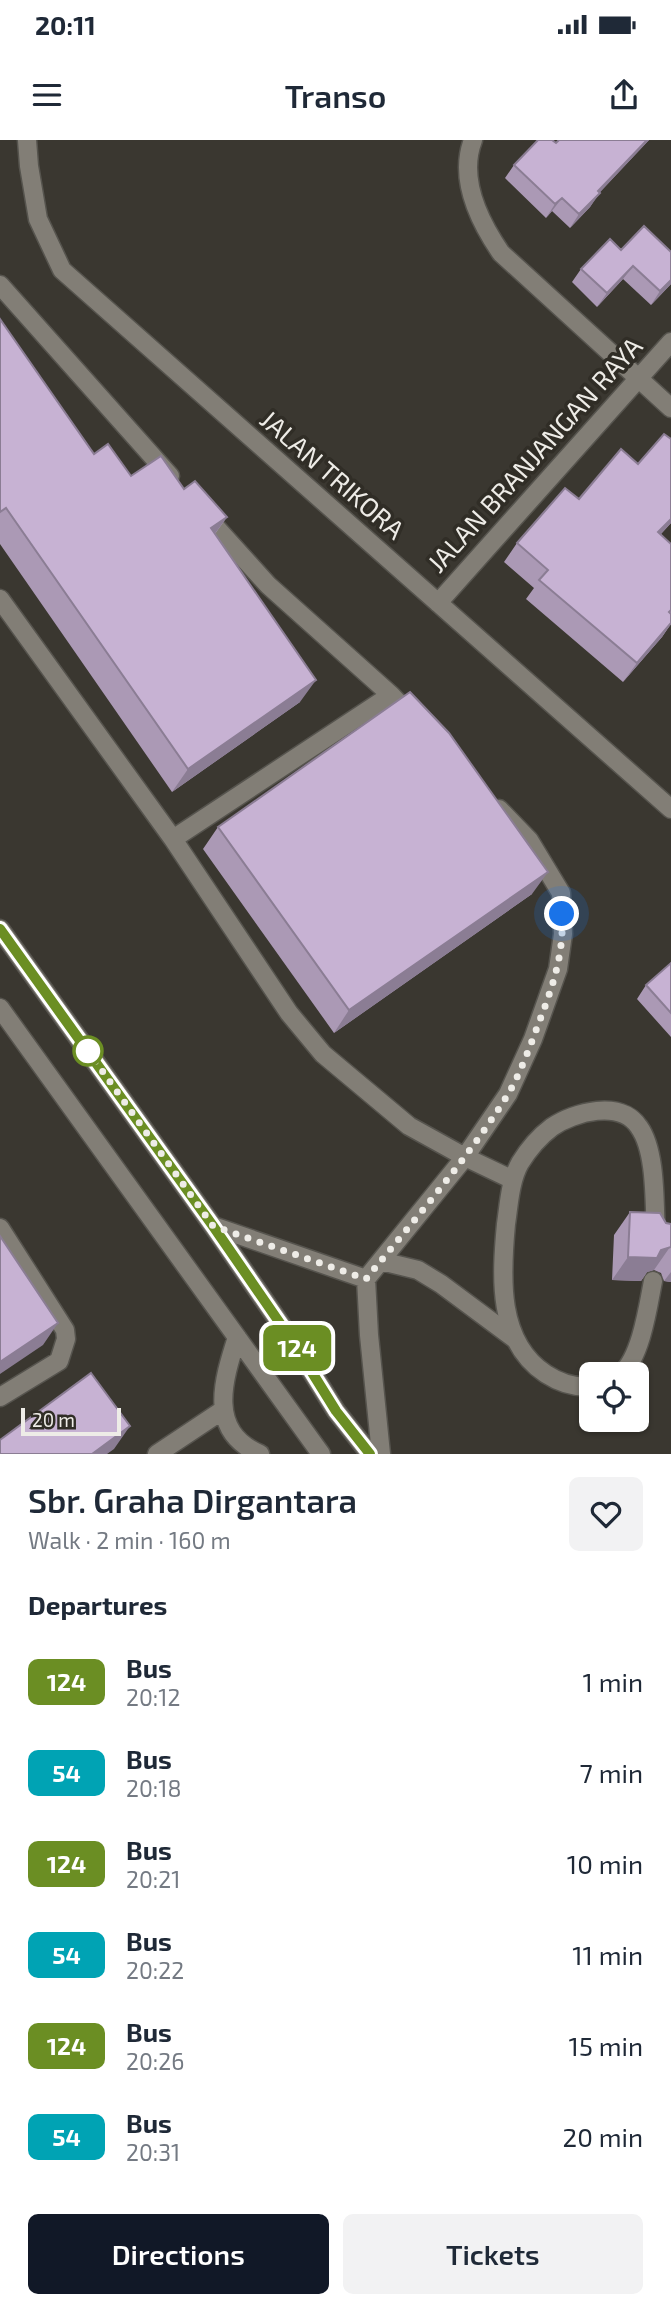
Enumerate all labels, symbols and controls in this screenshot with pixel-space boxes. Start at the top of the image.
text: 20:11 [35,9,96,40]
icon: menu [28,76,66,114]
text: Transo [285,76,386,114]
icon: share [605,76,643,114]
street label: JALAN BRANJANGAN RAYA [420,330,648,578]
street label: JALAN TRIKORA [255,403,411,545]
your location [544,896,579,931]
unlabelled marker [73,1036,103,1066]
line badge: 124 [257,1325,337,1371]
text: 124 [277,1333,317,1362]
map controls [579,1362,649,1432]
button: locate [579,1362,649,1432]
scale bar [21,1405,121,1437]
text: 20 m [32,1408,75,1431]
button: heart [569,1477,643,1551]
text: Sbr. Graha Dirgantara [28,1480,357,1520]
text: Walk · 2 min · 160 m [28,1526,231,1554]
text: Departures [28,1589,167,1620]
text: Bus [126,1652,172,1683]
text: 1 min [583,1666,643,1697]
text: 124 [47,1667,86,1696]
text: 20:12 [126,1683,180,1711]
text: Bus [126,1743,172,1774]
text: 7 min [580,1757,643,1788]
text: 54 [52,1758,81,1787]
text: 20:18 [126,1774,181,1802]
text: Bus [126,1834,172,1865]
text: 10 min [567,1848,643,1879]
text: 124 [47,1849,86,1878]
text: 20:21 [126,1865,180,1893]
text: Bus [126,1925,172,1956]
text: 11 min [572,1939,643,1970]
text: 54 [52,1940,81,1969]
text: 20:22 [126,1956,184,1984]
text: Bus [126,2016,172,2047]
text: 15 min [569,2030,643,2061]
text: 124 [47,2031,86,2060]
text: 20:26 [126,2047,184,2075]
text: Bus [126,2107,172,2138]
text: 20 min [563,2121,643,2152]
text: 54 [52,2122,81,2151]
text: 20:31 [126,2138,180,2166]
button: Directions [28,2214,329,2294]
button: Tickets [343,2214,643,2294]

